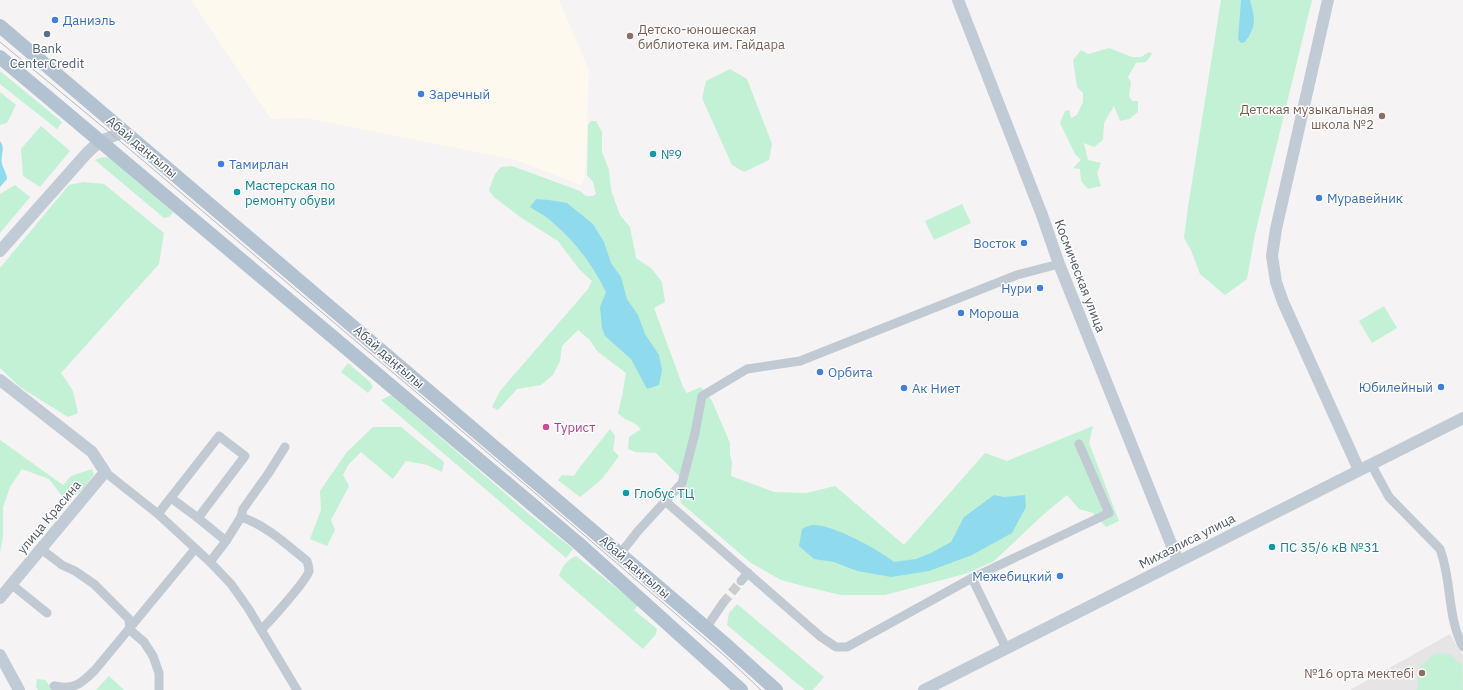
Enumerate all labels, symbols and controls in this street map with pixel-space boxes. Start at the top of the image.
place label: Даниэль [63,12,116,29]
marker: Даниэль [50,15,60,25]
place label: Детско-юношеская библиотека им. Гайдара [638,21,785,53]
marker: Bank CenterCredit [42,29,52,39]
marker: Детско-юношеская библиотека им. Гайдара [625,31,635,41]
place label: Bank CenterCredit [10,40,84,72]
place label: Заречный [429,86,490,103]
marker: Заречный [416,89,426,99]
place label: Детская музыкальная школа №2 [1240,101,1374,133]
marker: Детская музыкальная школа №2 [1377,111,1387,121]
street label: Абай даңғылы [103,112,181,182]
place label: №9 [661,146,682,163]
marker: №9 [648,149,658,159]
place label: Тамирлан [229,156,289,173]
marker: Тамирлан [216,159,226,169]
place label: Мастерская по ремонту обуви [245,177,335,209]
marker: Мастерская по ремонту обуви [232,187,242,197]
place label: Муравейник [1327,190,1403,207]
marker: Муравейник [1314,193,1324,203]
street label: Космическая улица [1051,217,1109,335]
place label: Восток [973,235,1016,252]
marker: Восток [1019,238,1029,248]
place label: Нури [1001,280,1032,297]
marker: Нури [1035,283,1045,293]
place label: Мороша [969,305,1019,322]
marker: Мороша [956,308,966,318]
street label: Абай даңғылы [350,322,428,392]
place label: Орбита [828,364,873,381]
marker: Орбита [815,367,825,377]
place label: Юбилейный [1359,379,1433,396]
place label: Ак Ниет [912,380,961,397]
marker: Юбилейный [1436,382,1446,392]
marker: Ак Ниет [899,383,909,393]
place label: Турист [554,419,595,436]
marker: Турист [541,422,551,432]
street label: улица Красина [13,477,85,557]
place label: Глобус ТЦ [634,485,695,502]
marker: Глобус ТЦ [621,488,631,498]
street label: Михаэлиса улица [1136,509,1238,573]
street label: Абай даңғылы [596,532,674,602]
place label: ПС 35/6 кВ №31 [1280,539,1379,556]
marker: ПС 35/6 кВ №31 [1267,542,1277,552]
place label: Межебицкий [972,568,1052,585]
marker: Межебицкий [1055,571,1065,581]
place label: №16 орта мектебі [1304,665,1414,682]
marker: №16 орта мектебі [1417,668,1427,678]

